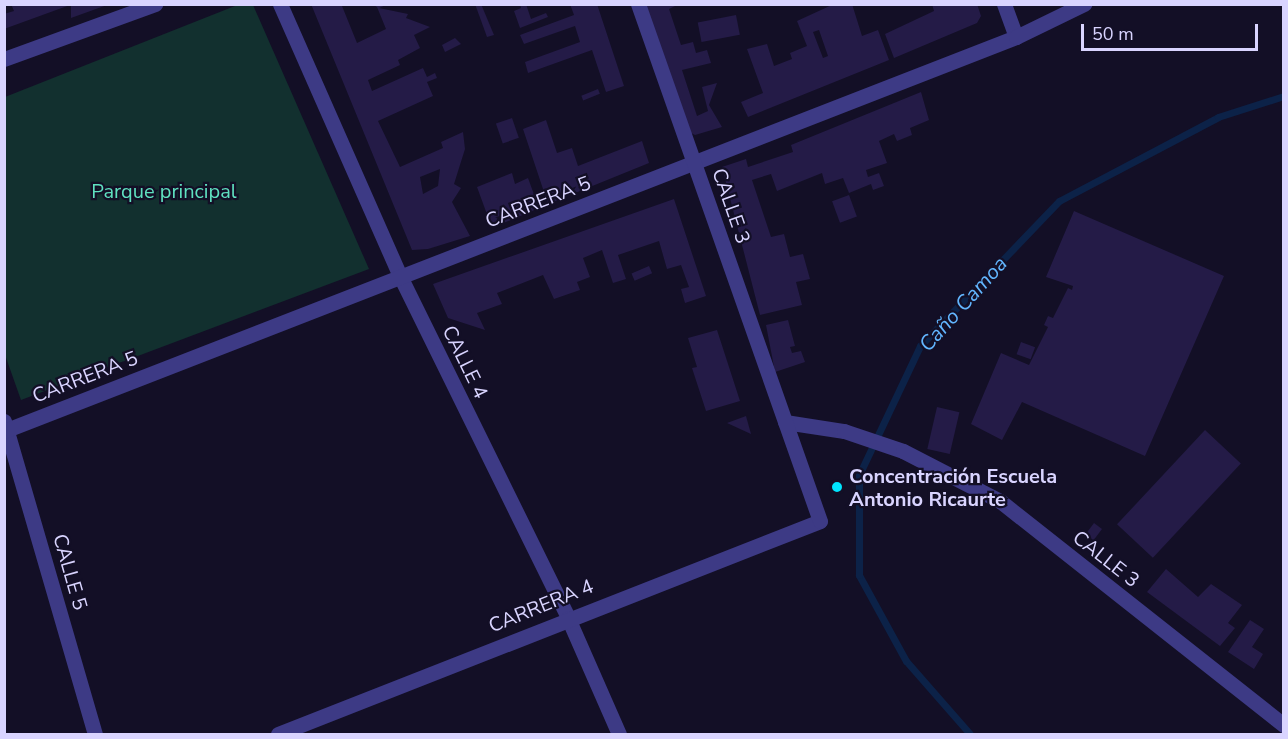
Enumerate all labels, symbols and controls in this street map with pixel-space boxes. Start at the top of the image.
scale bar [1084,12,1261,50]
text: 50 m [1092,22,1134,46]
street label: CALLE 3 [707,165,755,247]
street label: CARRERA 5 [482,171,594,233]
park label: Parque principal [91,179,237,203]
water label: Caño Camoa [914,251,1012,357]
street label: CALLE 4 [437,322,493,402]
street label: CARRERA 5 [29,346,141,408]
place label: Concentración Escuela Antonio Ricaurte [849,464,1057,511]
marker: Concentración Escuela Antonio Ricaurte [830,480,844,494]
street label: CALLE 3 [1068,525,1144,593]
street label: CALLE 5 [48,531,92,613]
street label: CARRERA 4 [485,574,597,638]

